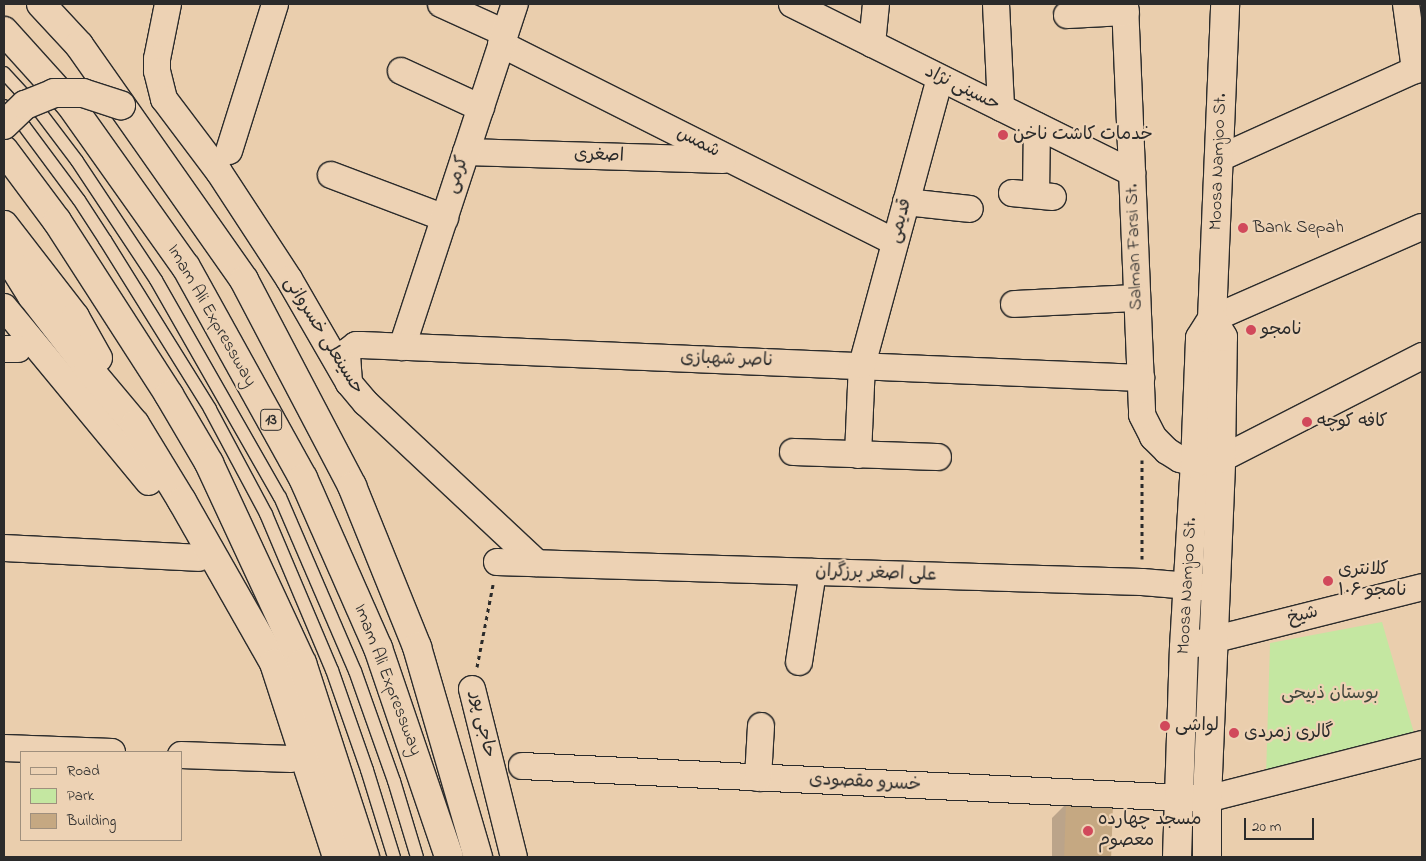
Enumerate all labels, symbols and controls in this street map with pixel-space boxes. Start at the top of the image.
street label: حسینی نژاد [921,62,1003,116]
street label: Moosa Namjoo St. [1206,93,1232,231]
street label: شمس [673,123,723,163]
place label: خدمات کاشت ناخن [1013,124,1153,146]
marker: خدمات کاشت ناخن [997,129,1009,141]
street label: اصغری [573,144,625,168]
street label: کرمی [442,153,474,197]
street label: Salman Farsi St. [1122,183,1148,311]
street label: قدیمی [885,196,917,246]
place label: Bank Sepah [1253,217,1344,239]
marker: Bank Sepah [1237,222,1249,234]
street label: Imam Ali Expressway [162,241,260,391]
street label: حسینعلی خسروانی [278,273,368,399]
place label: نامجو [1261,319,1302,341]
marker: نامجو [1245,324,1257,336]
street label: ناصر شهبازی [680,348,774,372]
road number: 13 [260,406,282,434]
place label: کافه کوچه [1317,411,1388,433]
marker: کافه کوچه [1301,416,1313,428]
street label: Moosa Namjoo St. [1174,517,1202,655]
place label: کلانتری ۱۰۶ نامجو [1338,560,1406,602]
street label: علی اصغر برزگران [815,561,937,587]
marker: کلانتری ۱۰۶ نامجو [1322,575,1334,587]
street label: Imam Ali Expressway [348,601,426,759]
street label: شیخ [1286,602,1320,630]
park label: بوستان ذبیحی [1281,683,1379,705]
street label: حاجی پور [464,690,500,760]
place label: لواشی [1175,715,1219,737]
marker: لواشی [1159,720,1171,732]
place label: گالری زمردی [1244,722,1334,744]
marker: گالری زمردی [1228,727,1240,739]
legend [20,751,182,841]
text: Road [67,760,100,782]
street label: خسرو مقصودی [808,769,922,797]
text: Park [67,785,94,807]
scale bar [1246,808,1316,840]
text: Building [67,810,116,832]
place label: مسجد چهارده معصوم [1098,810,1201,852]
text: 20 m [1252,816,1281,838]
marker: مسجد چهارده معصوم [1082,825,1094,837]

